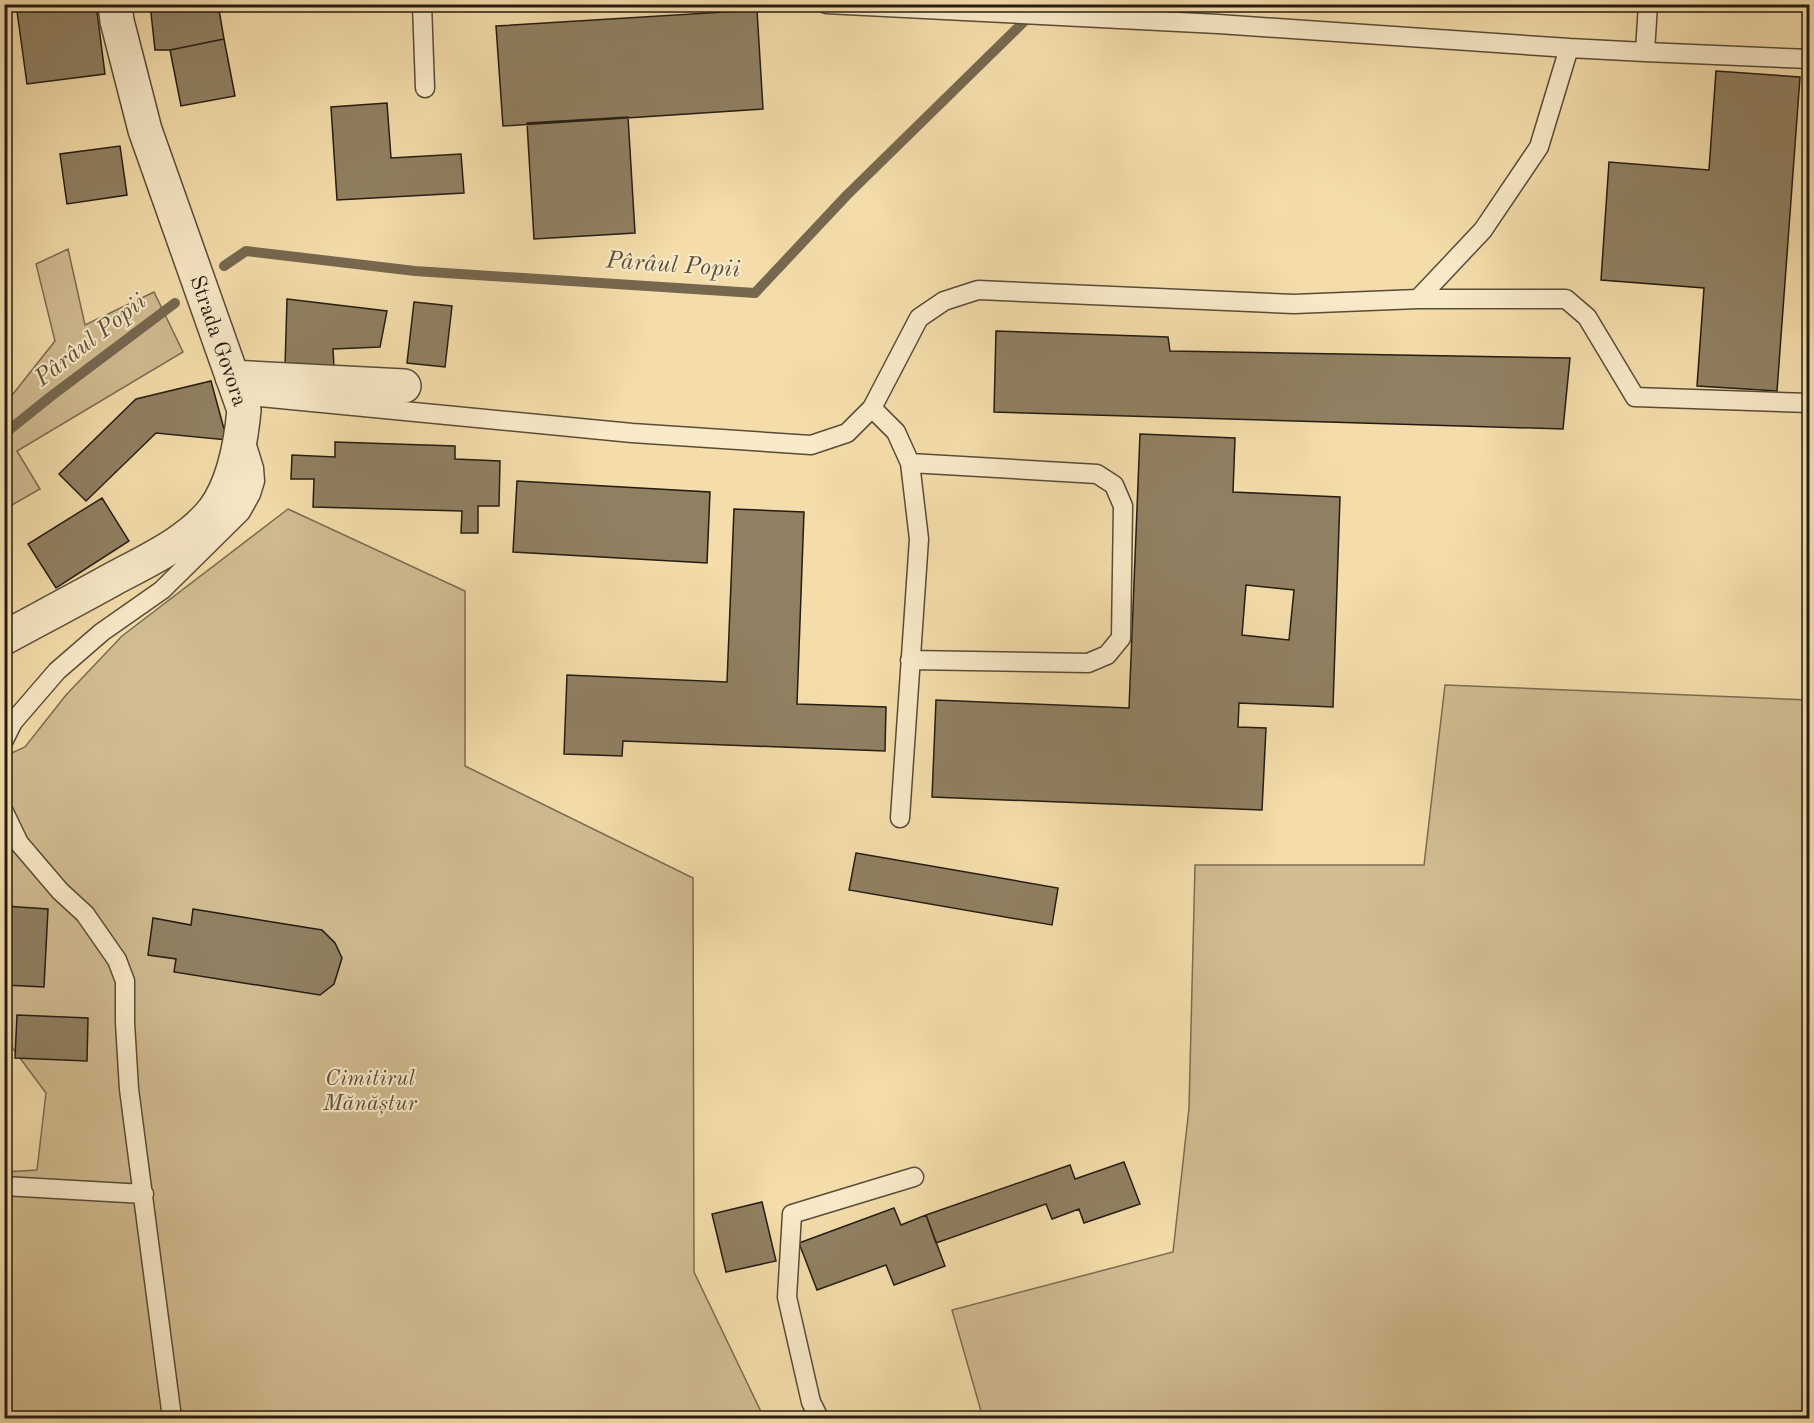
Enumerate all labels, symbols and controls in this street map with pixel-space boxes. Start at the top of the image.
water label: Pârâul Popii [604,249,741,283]
street label: Strada Govora [185,273,251,409]
water label: Pârâul Popii [30,290,151,392]
park label: Cimitirul Mănăștur [322,1068,418,1116]

